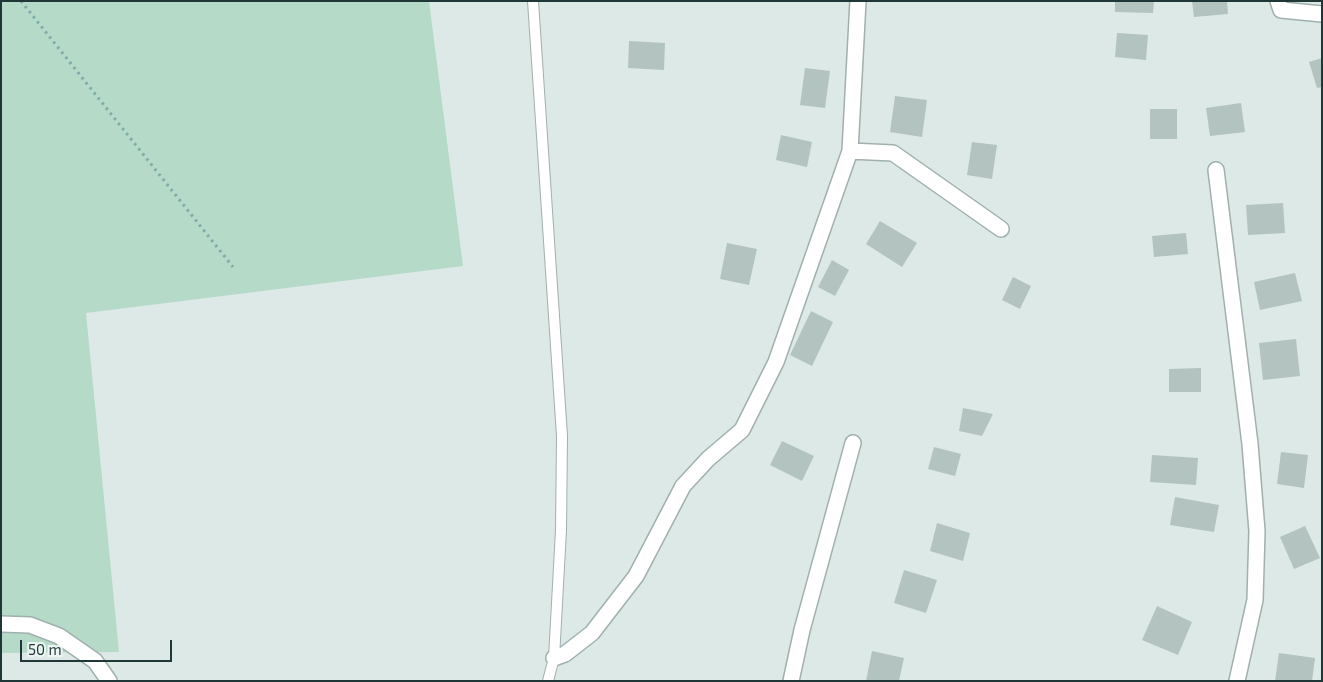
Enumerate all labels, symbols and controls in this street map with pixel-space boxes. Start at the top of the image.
scale bar [22,630,175,662]
text: 50 m [28,640,62,658]

